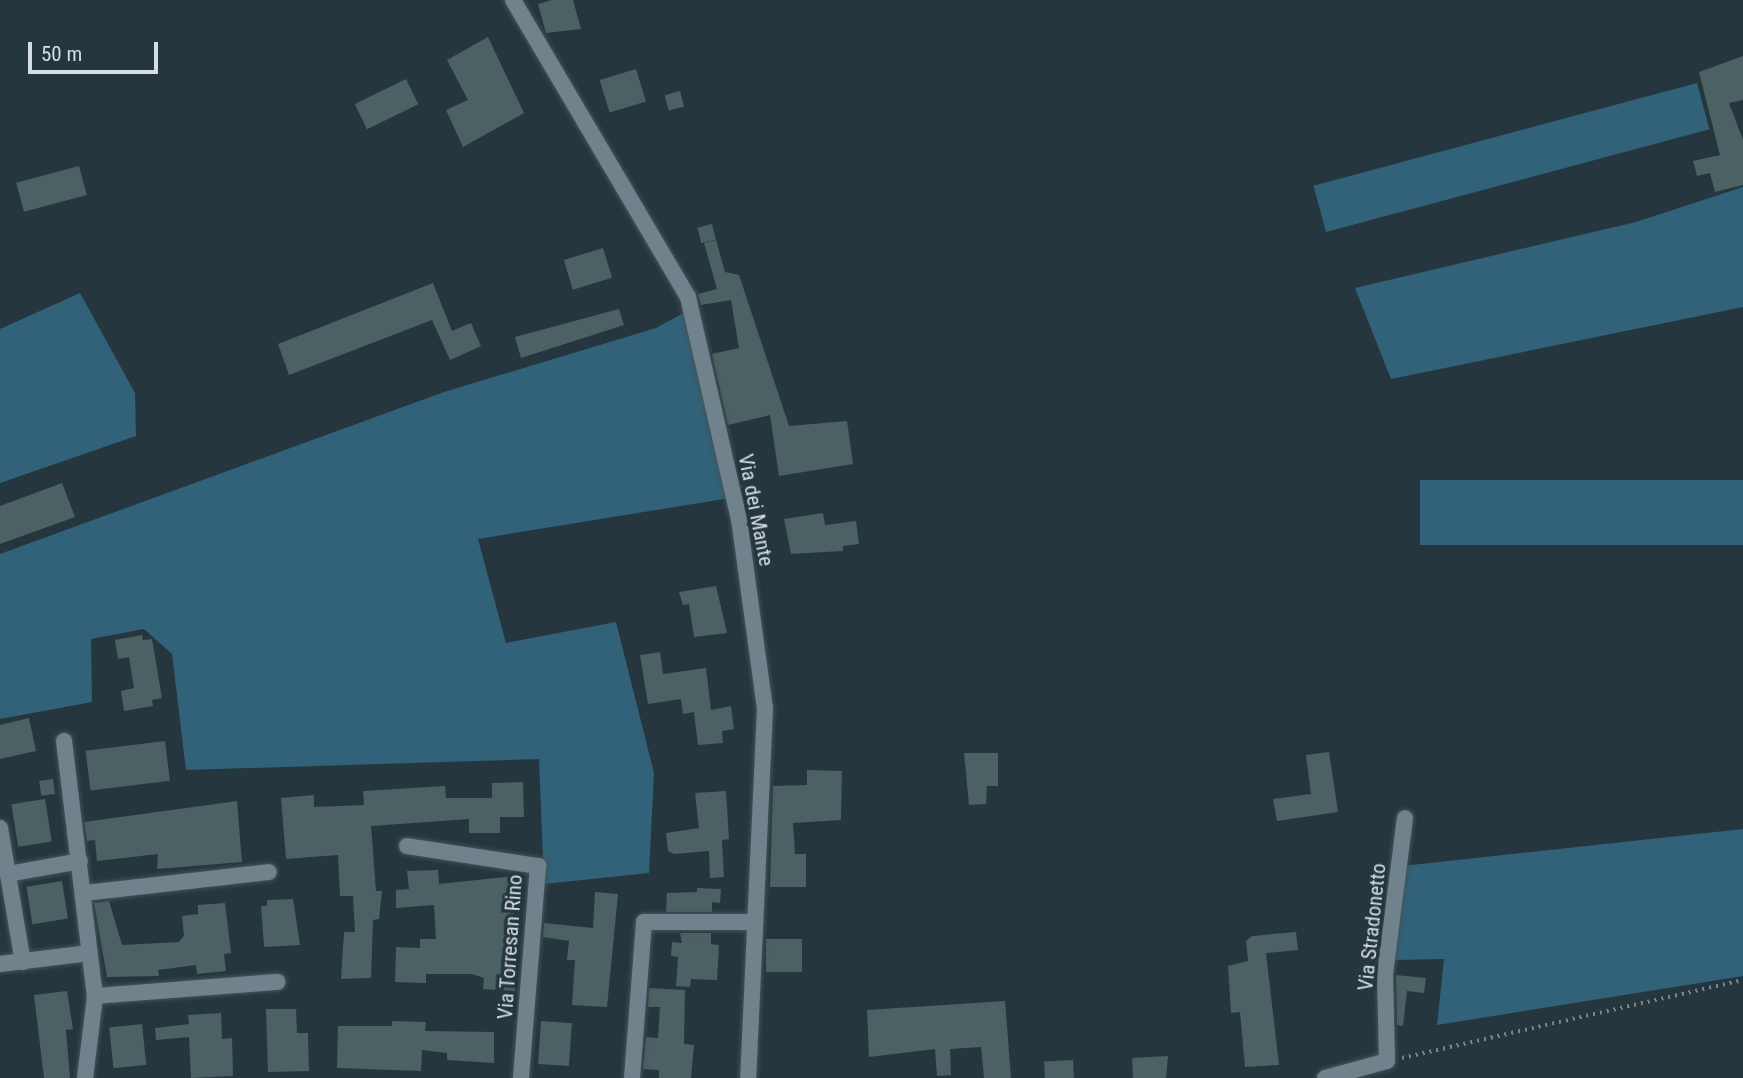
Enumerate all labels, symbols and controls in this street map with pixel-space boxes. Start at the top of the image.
scale bar [32,28,161,72]
text: 50 m [41,42,82,66]
street label: Via dei Mante [733,452,779,568]
street label: Via Stradonetto [1353,862,1391,992]
street label: Via Torresan Rino [492,873,528,1021]

